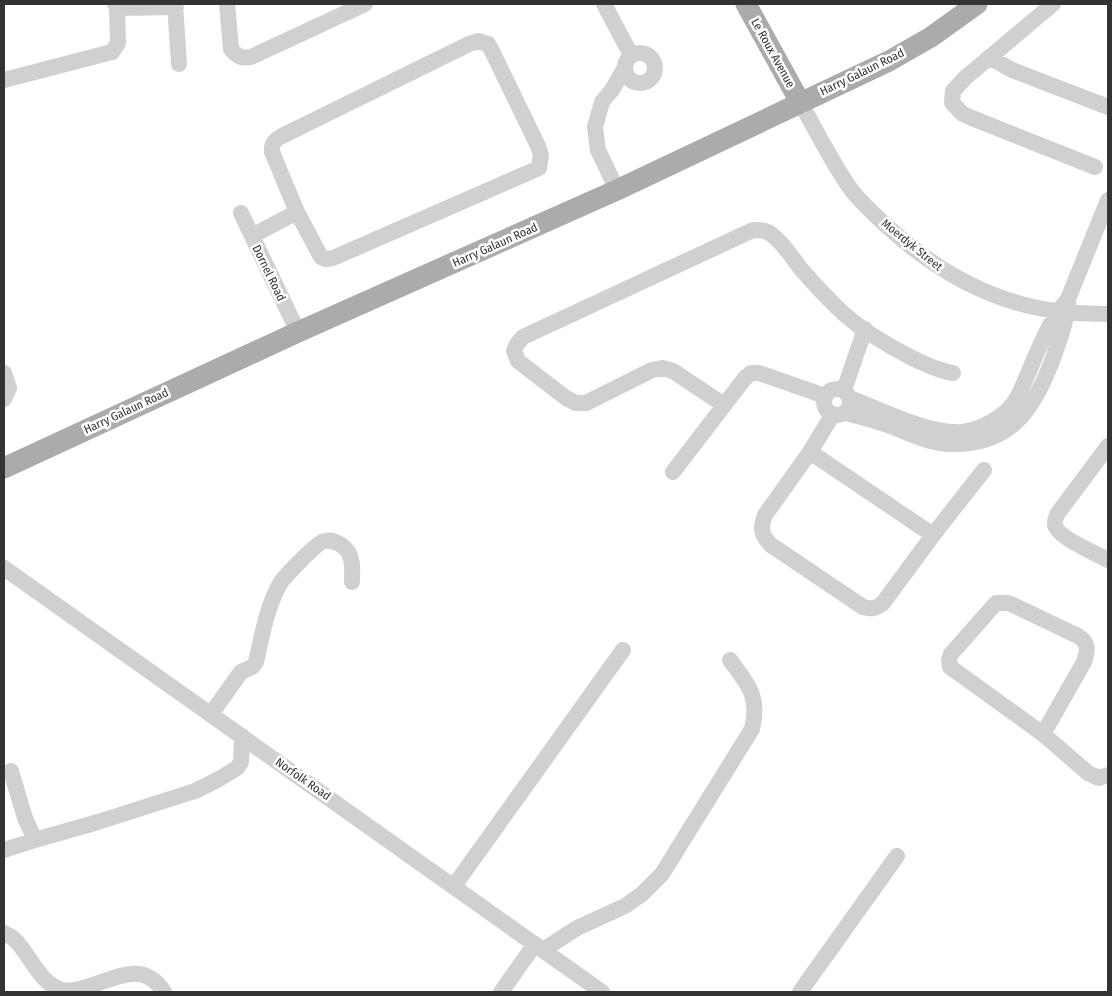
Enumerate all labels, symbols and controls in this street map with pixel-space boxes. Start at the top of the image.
street label: Le Roux Avenue [748,16,798,90]
street label: Harry Galaun Road [818,46,906,98]
street label: Moerdyk Street [879,216,945,274]
street label: Harry Galaun Road [450,220,540,270]
street label: Dornel Road [249,243,289,303]
street label: Harry Galaun Road [82,385,170,437]
street label: Norfolk Road [273,755,333,803]

